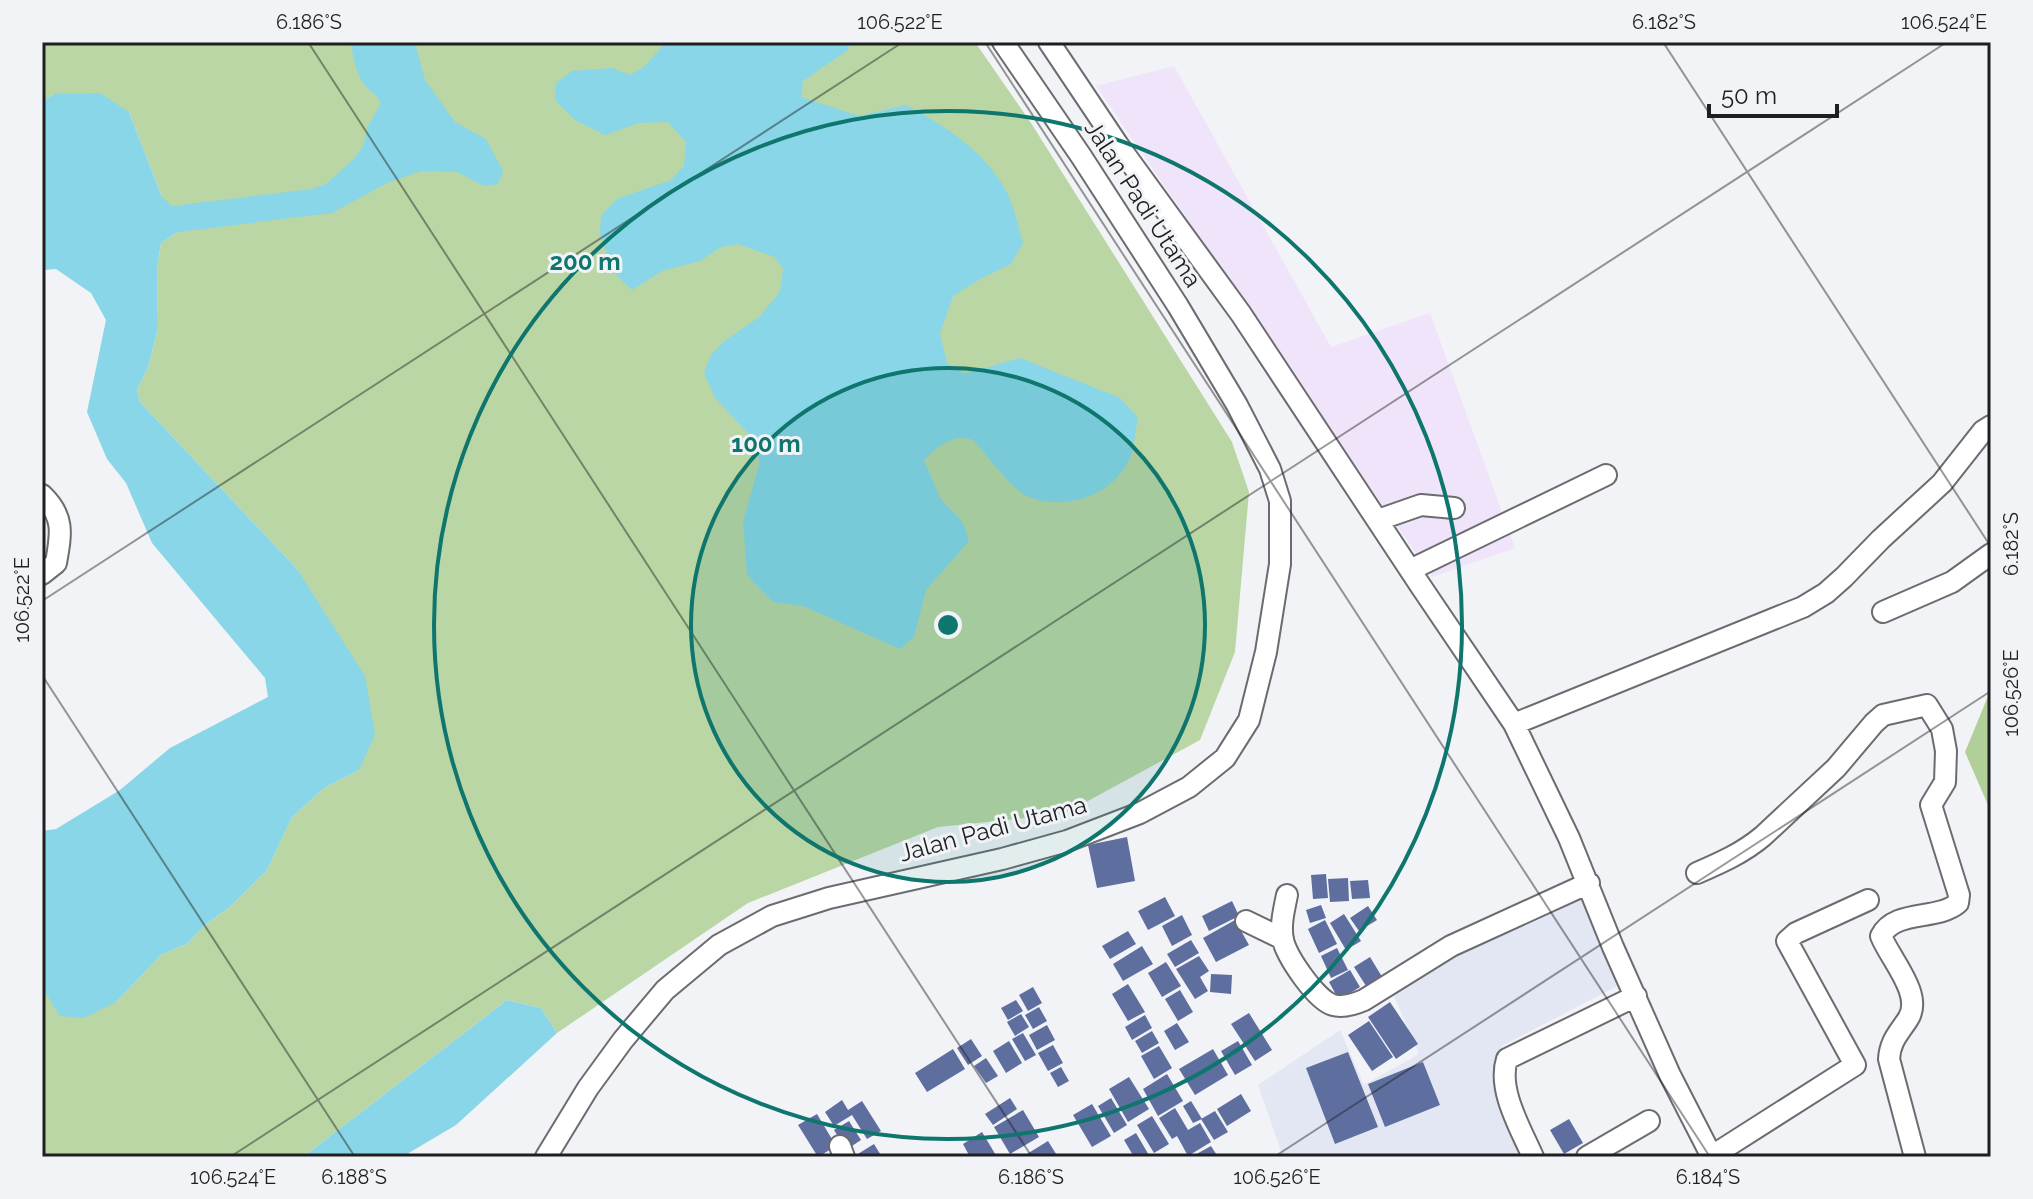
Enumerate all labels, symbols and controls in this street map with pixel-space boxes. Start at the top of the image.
text: 6.186°S [276,10,342,34]
text: 106.522°E [857,10,943,34]
text: 6.182°S [1632,10,1696,34]
text: 106.524°E [1901,10,1987,34]
scale bar [1709,68,1837,118]
text: 50 m [1721,81,1777,110]
street label: Jalan Padi Utama [1079,115,1208,292]
text: 200 m [549,247,621,276]
text: 100 m [731,429,801,458]
text: 6.182°S [1999,512,2023,576]
text: 106.522°E [10,557,34,643]
centre of rings [934,611,962,639]
text: 106.526°E [1999,649,2023,737]
street label: Jalan Padi Utama [896,790,1090,867]
text: 106.524°E [190,1165,276,1189]
text: 6.188°S [321,1165,387,1189]
text: 6.186°S [998,1165,1064,1189]
text: 106.526°E [1233,1165,1321,1189]
text: 6.184°S [1676,1165,1740,1189]

